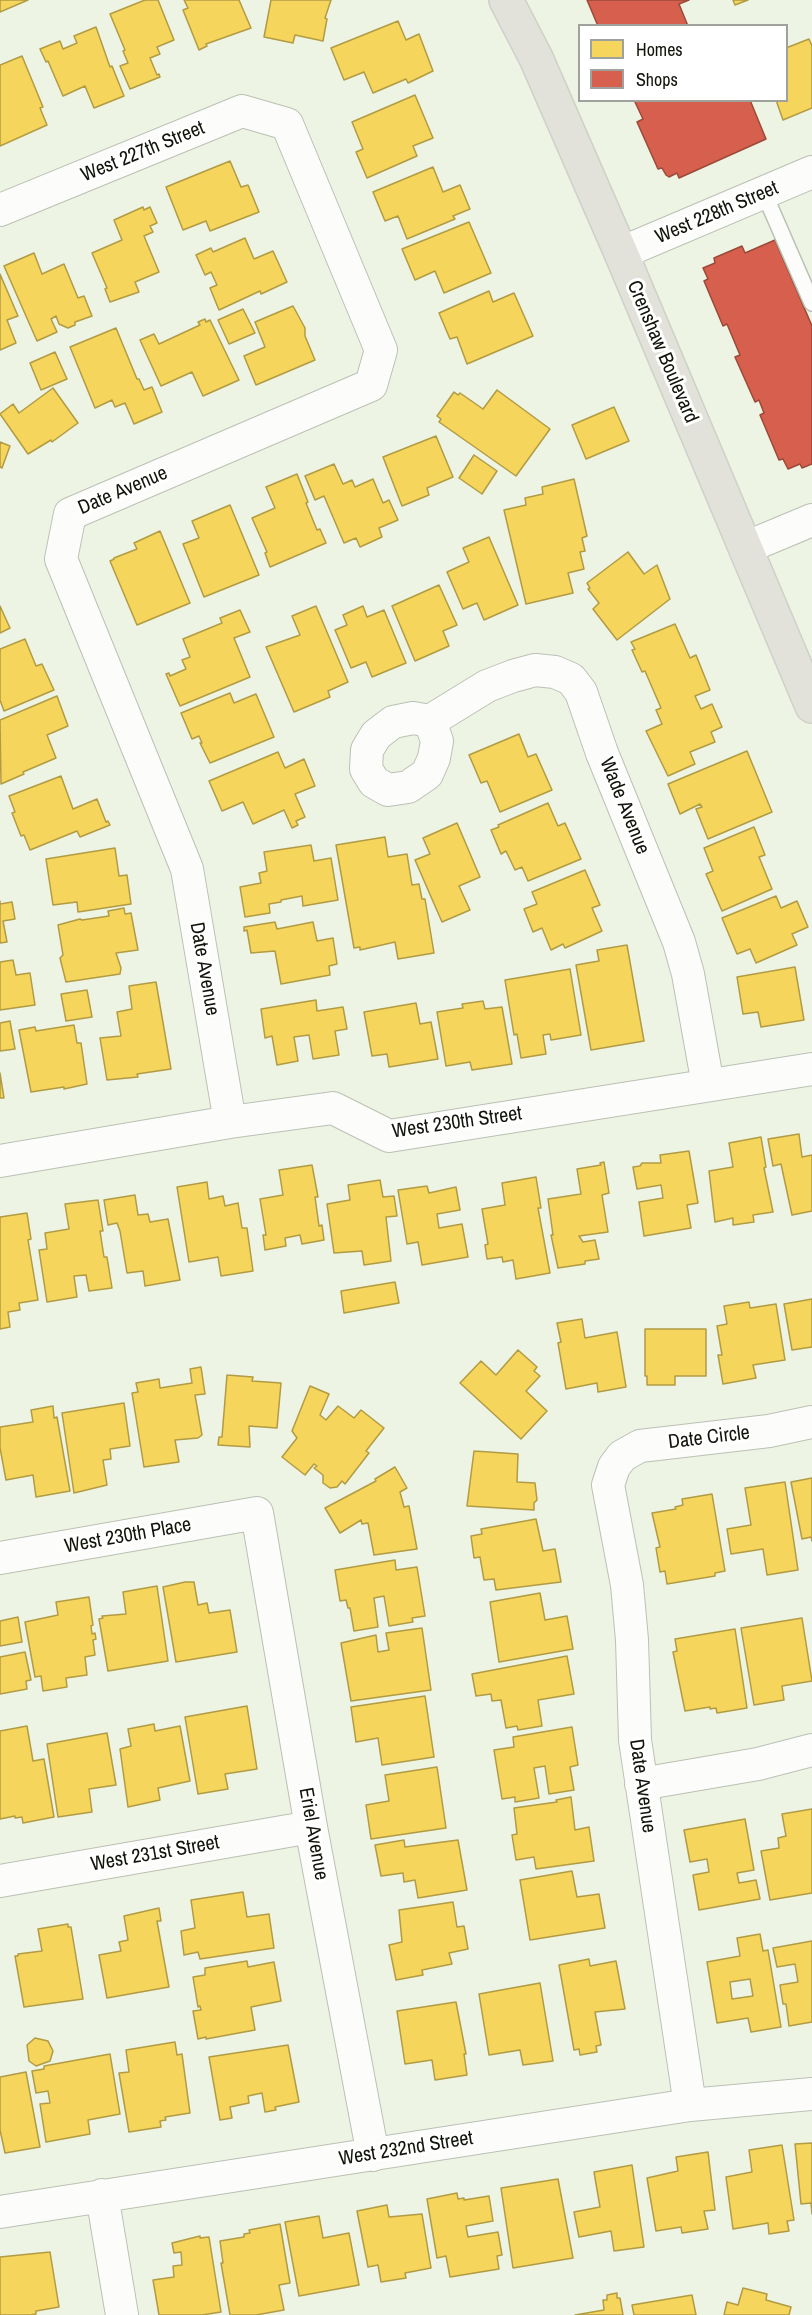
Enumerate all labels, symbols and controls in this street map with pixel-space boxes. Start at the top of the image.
legend [578,24,788,102]
text: Homes [636,37,683,62]
text: Shops [636,67,678,92]
street label: West 227th Street [78,116,208,188]
street label: West 228th Street [652,176,782,250]
street label: Crenshaw Boulevard [621,277,703,427]
street label: Date Avenue [75,461,171,521]
street label: Wade Avenue [594,754,654,858]
street label: Date Avenue [184,920,224,1018]
street label: West 230th Street [390,1102,524,1144]
street label: Date Circle [667,1421,751,1455]
street label: West 230th Place [63,1513,193,1559]
street label: Date Avenue [624,1738,660,1834]
street label: Eriel Avenue [293,1786,333,1882]
street label: West 231st Street [89,1831,221,1877]
street label: West 232nd Street [337,2127,475,2171]

